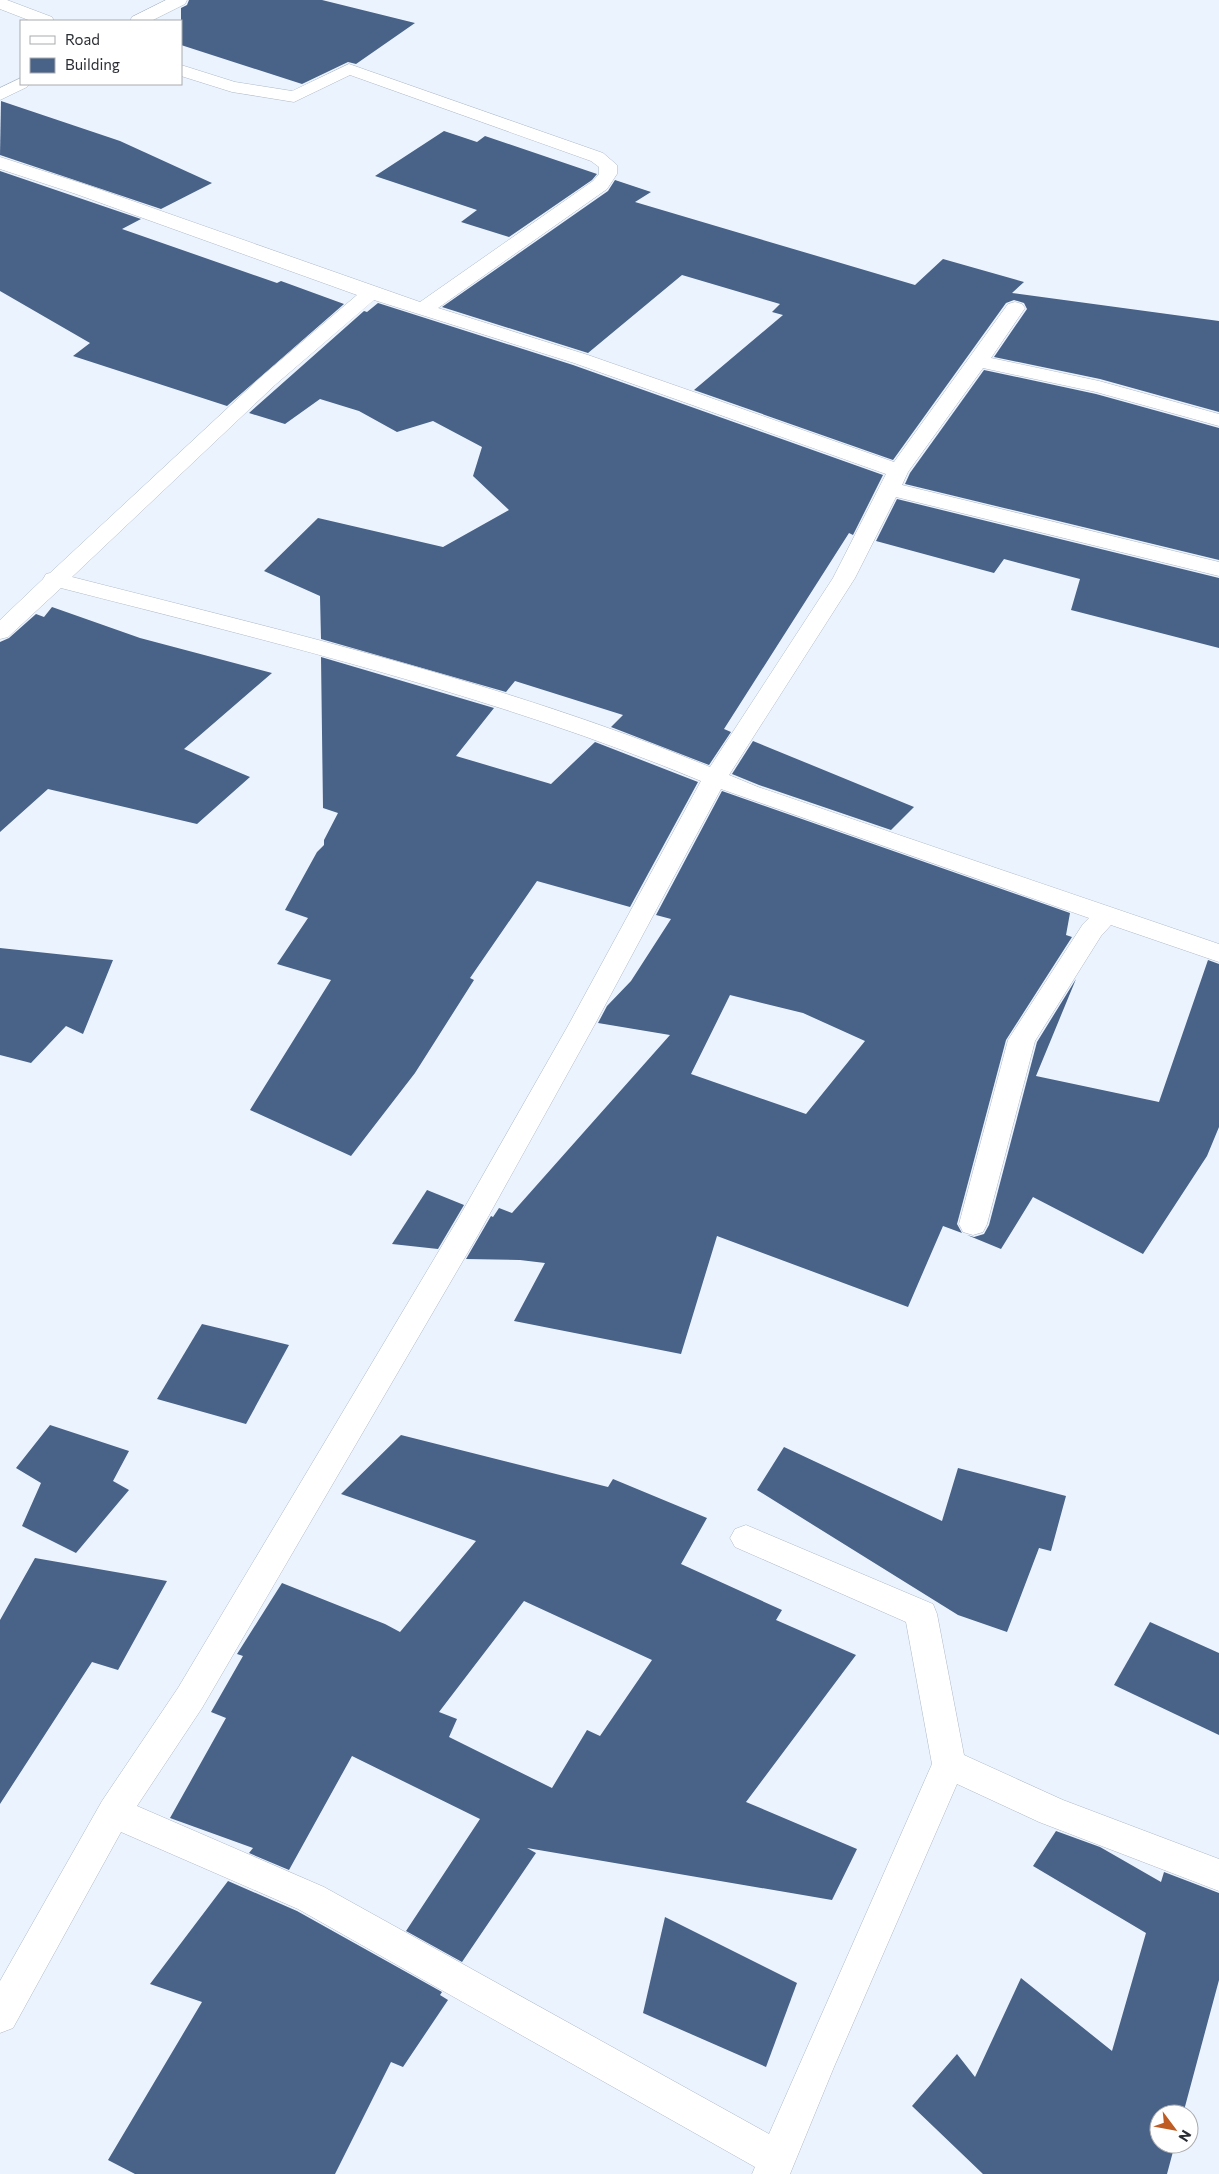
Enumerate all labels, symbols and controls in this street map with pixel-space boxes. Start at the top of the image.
legend [20,20,182,85]
text: Road [65,30,100,48]
text: Building [65,55,120,73]
north arrow [1149,2104,1199,2154]
text: N [1175,2127,1195,2145]

